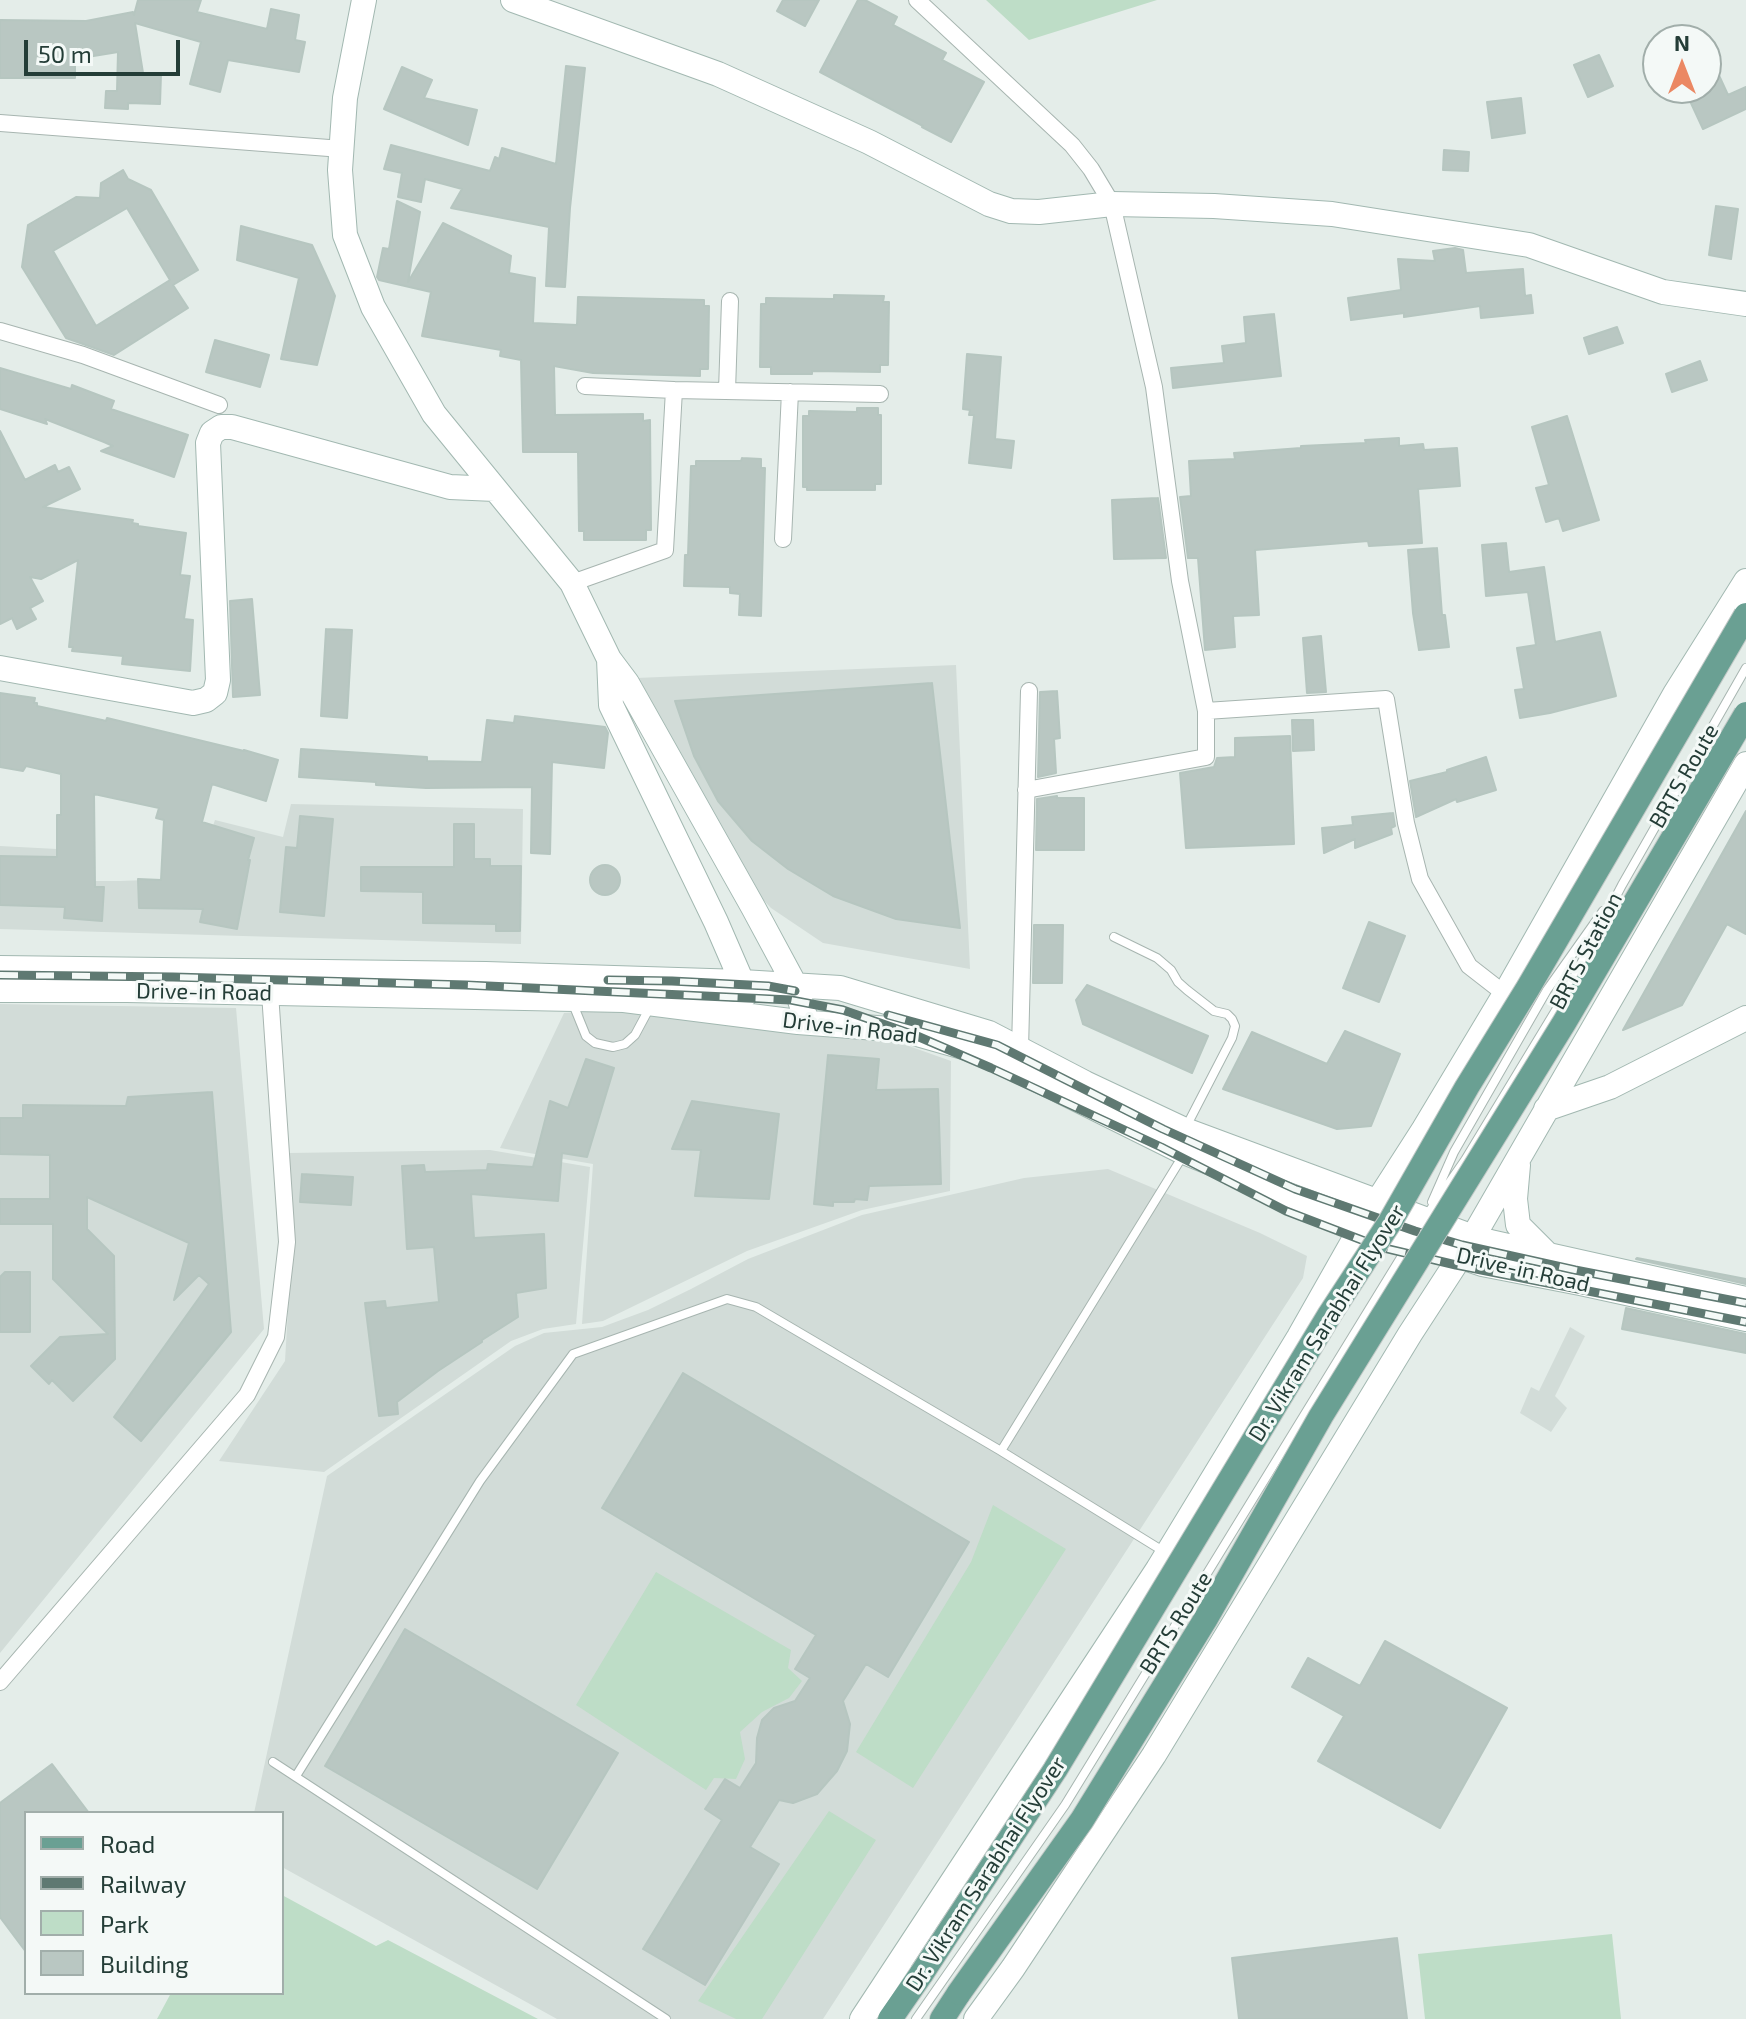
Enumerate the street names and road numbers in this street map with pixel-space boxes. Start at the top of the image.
street label: BRTS Route [1644,719,1724,833]
street label: BRTS Station [1544,888,1628,1014]
street label: Drive-in Road [136,978,272,1006]
street label: Drive-in Road [781,1007,919,1049]
street label: Dr. Vikram Sarabhai Flyover [1243,1200,1411,1446]
street label: Drive-in Road [1454,1242,1592,1298]
street label: BRTS Route [1134,1567,1218,1679]
street label: Dr. Vikram Sarabhai Flyover [900,1752,1072,1996]

